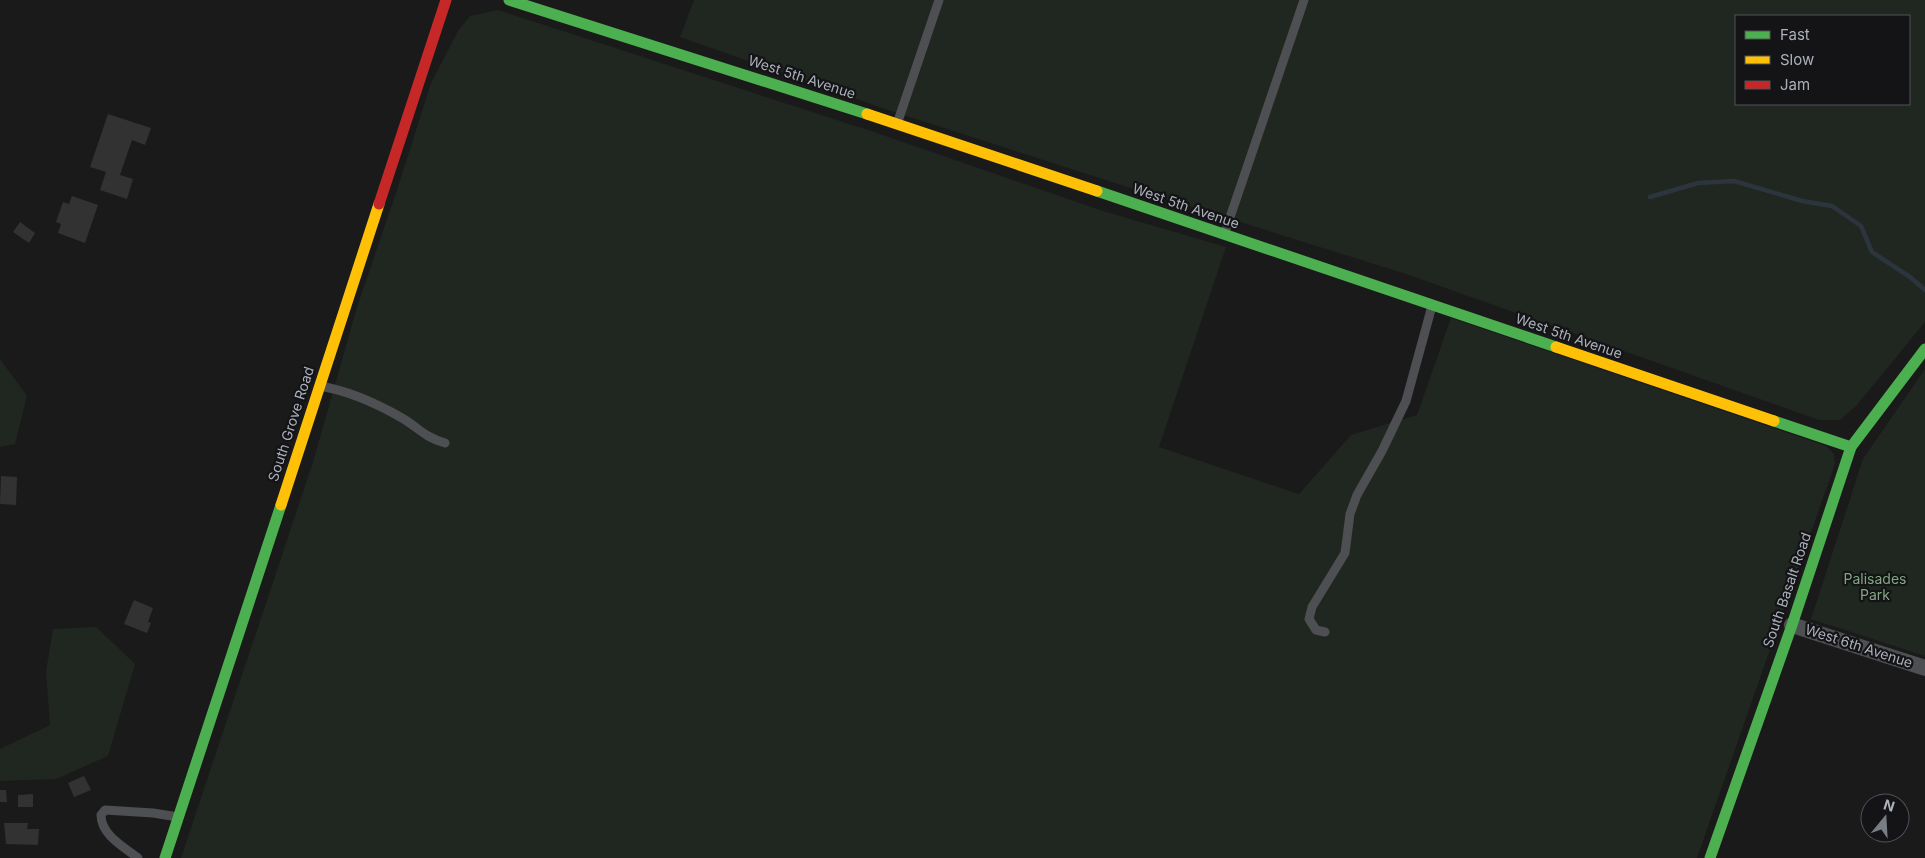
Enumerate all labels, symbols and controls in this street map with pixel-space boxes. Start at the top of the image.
legend [1735,15,1910,105]
text: Fast [1780,25,1810,44]
text: Slow [1780,50,1814,69]
street label: West 5th Avenue [746,51,858,102]
text: Jam [1780,75,1810,94]
street label: West 5th Avenue [1131,179,1242,232]
street label: West 5th Avenue [1514,309,1625,362]
street label: South Grove Road [264,364,317,483]
street label: South Basalt Road [1759,530,1814,650]
park label: Palisades Park [1844,570,1906,603]
street label: West 6th Avenue [1803,620,1915,671]
north arrow [1860,793,1910,843]
text: N [1881,795,1897,815]

